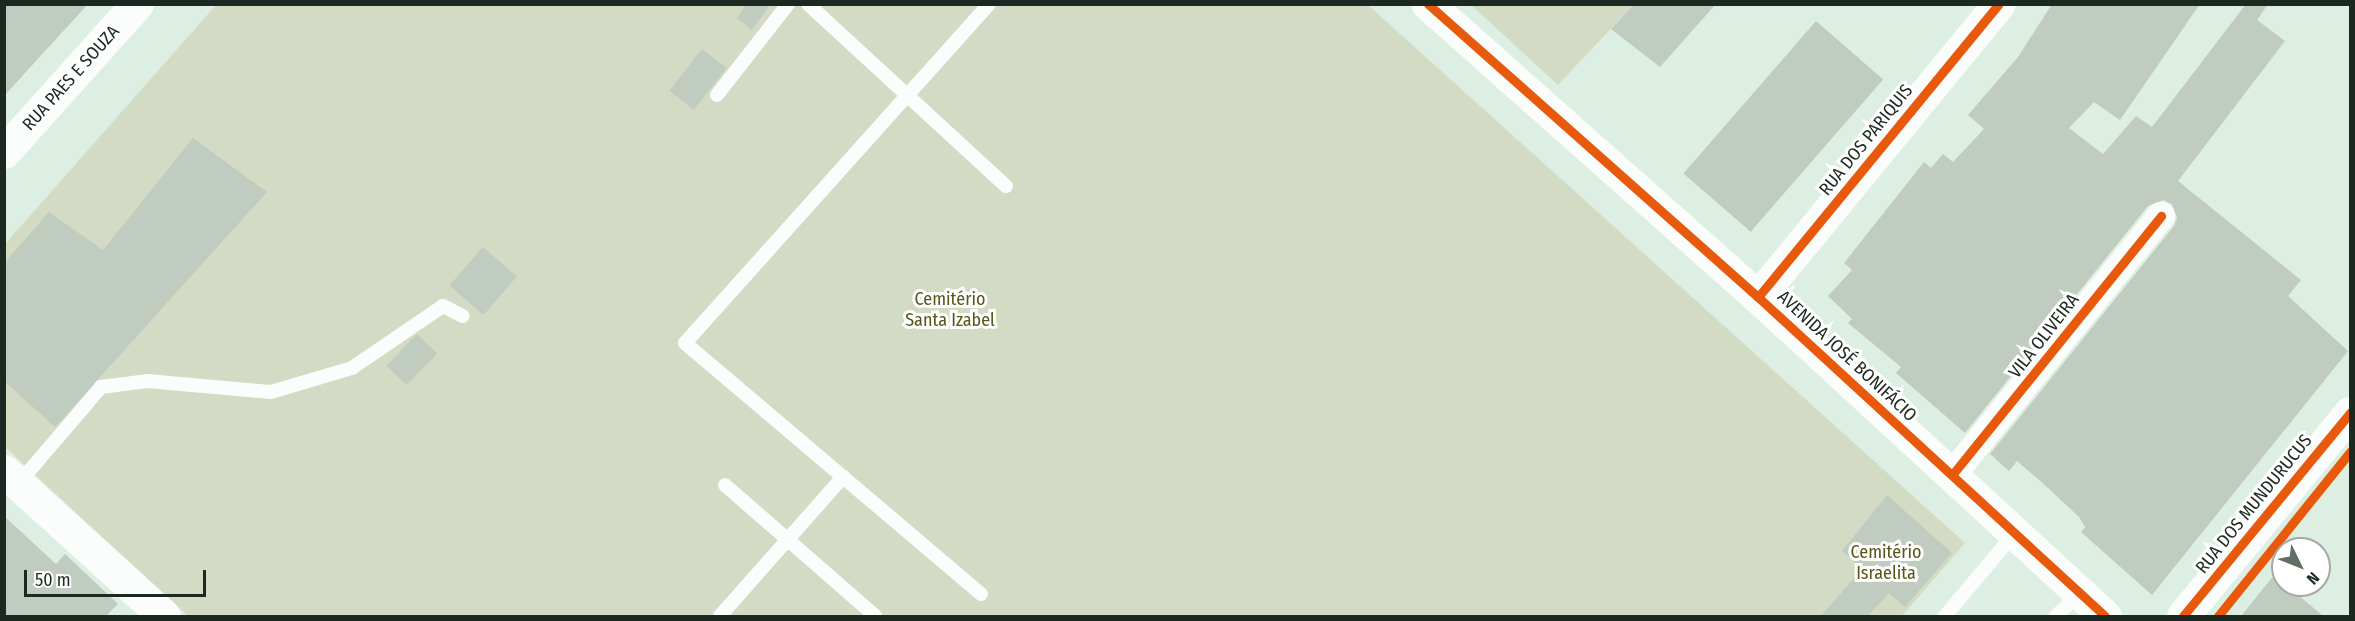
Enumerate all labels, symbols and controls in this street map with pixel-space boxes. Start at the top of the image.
street label: RUA PAES E SOUZA [18,21,124,135]
street label: RUA DOS PARIQUIS [1815,80,1917,200]
street label: AVENIDA JOSÉ BONIFÁCIO [1773,286,1921,426]
park label: Cemitério Santa Izabel [905,289,995,332]
street label: VILA OLIVEIRA [2004,290,2084,382]
street label: RUA DOS MUNDURUCUS [2191,430,2317,578]
north arrow [2271,537,2331,597]
park label: Cemitério Israelita [1851,542,1921,584]
scale bar [27,558,208,596]
text: 50 m [35,569,71,591]

